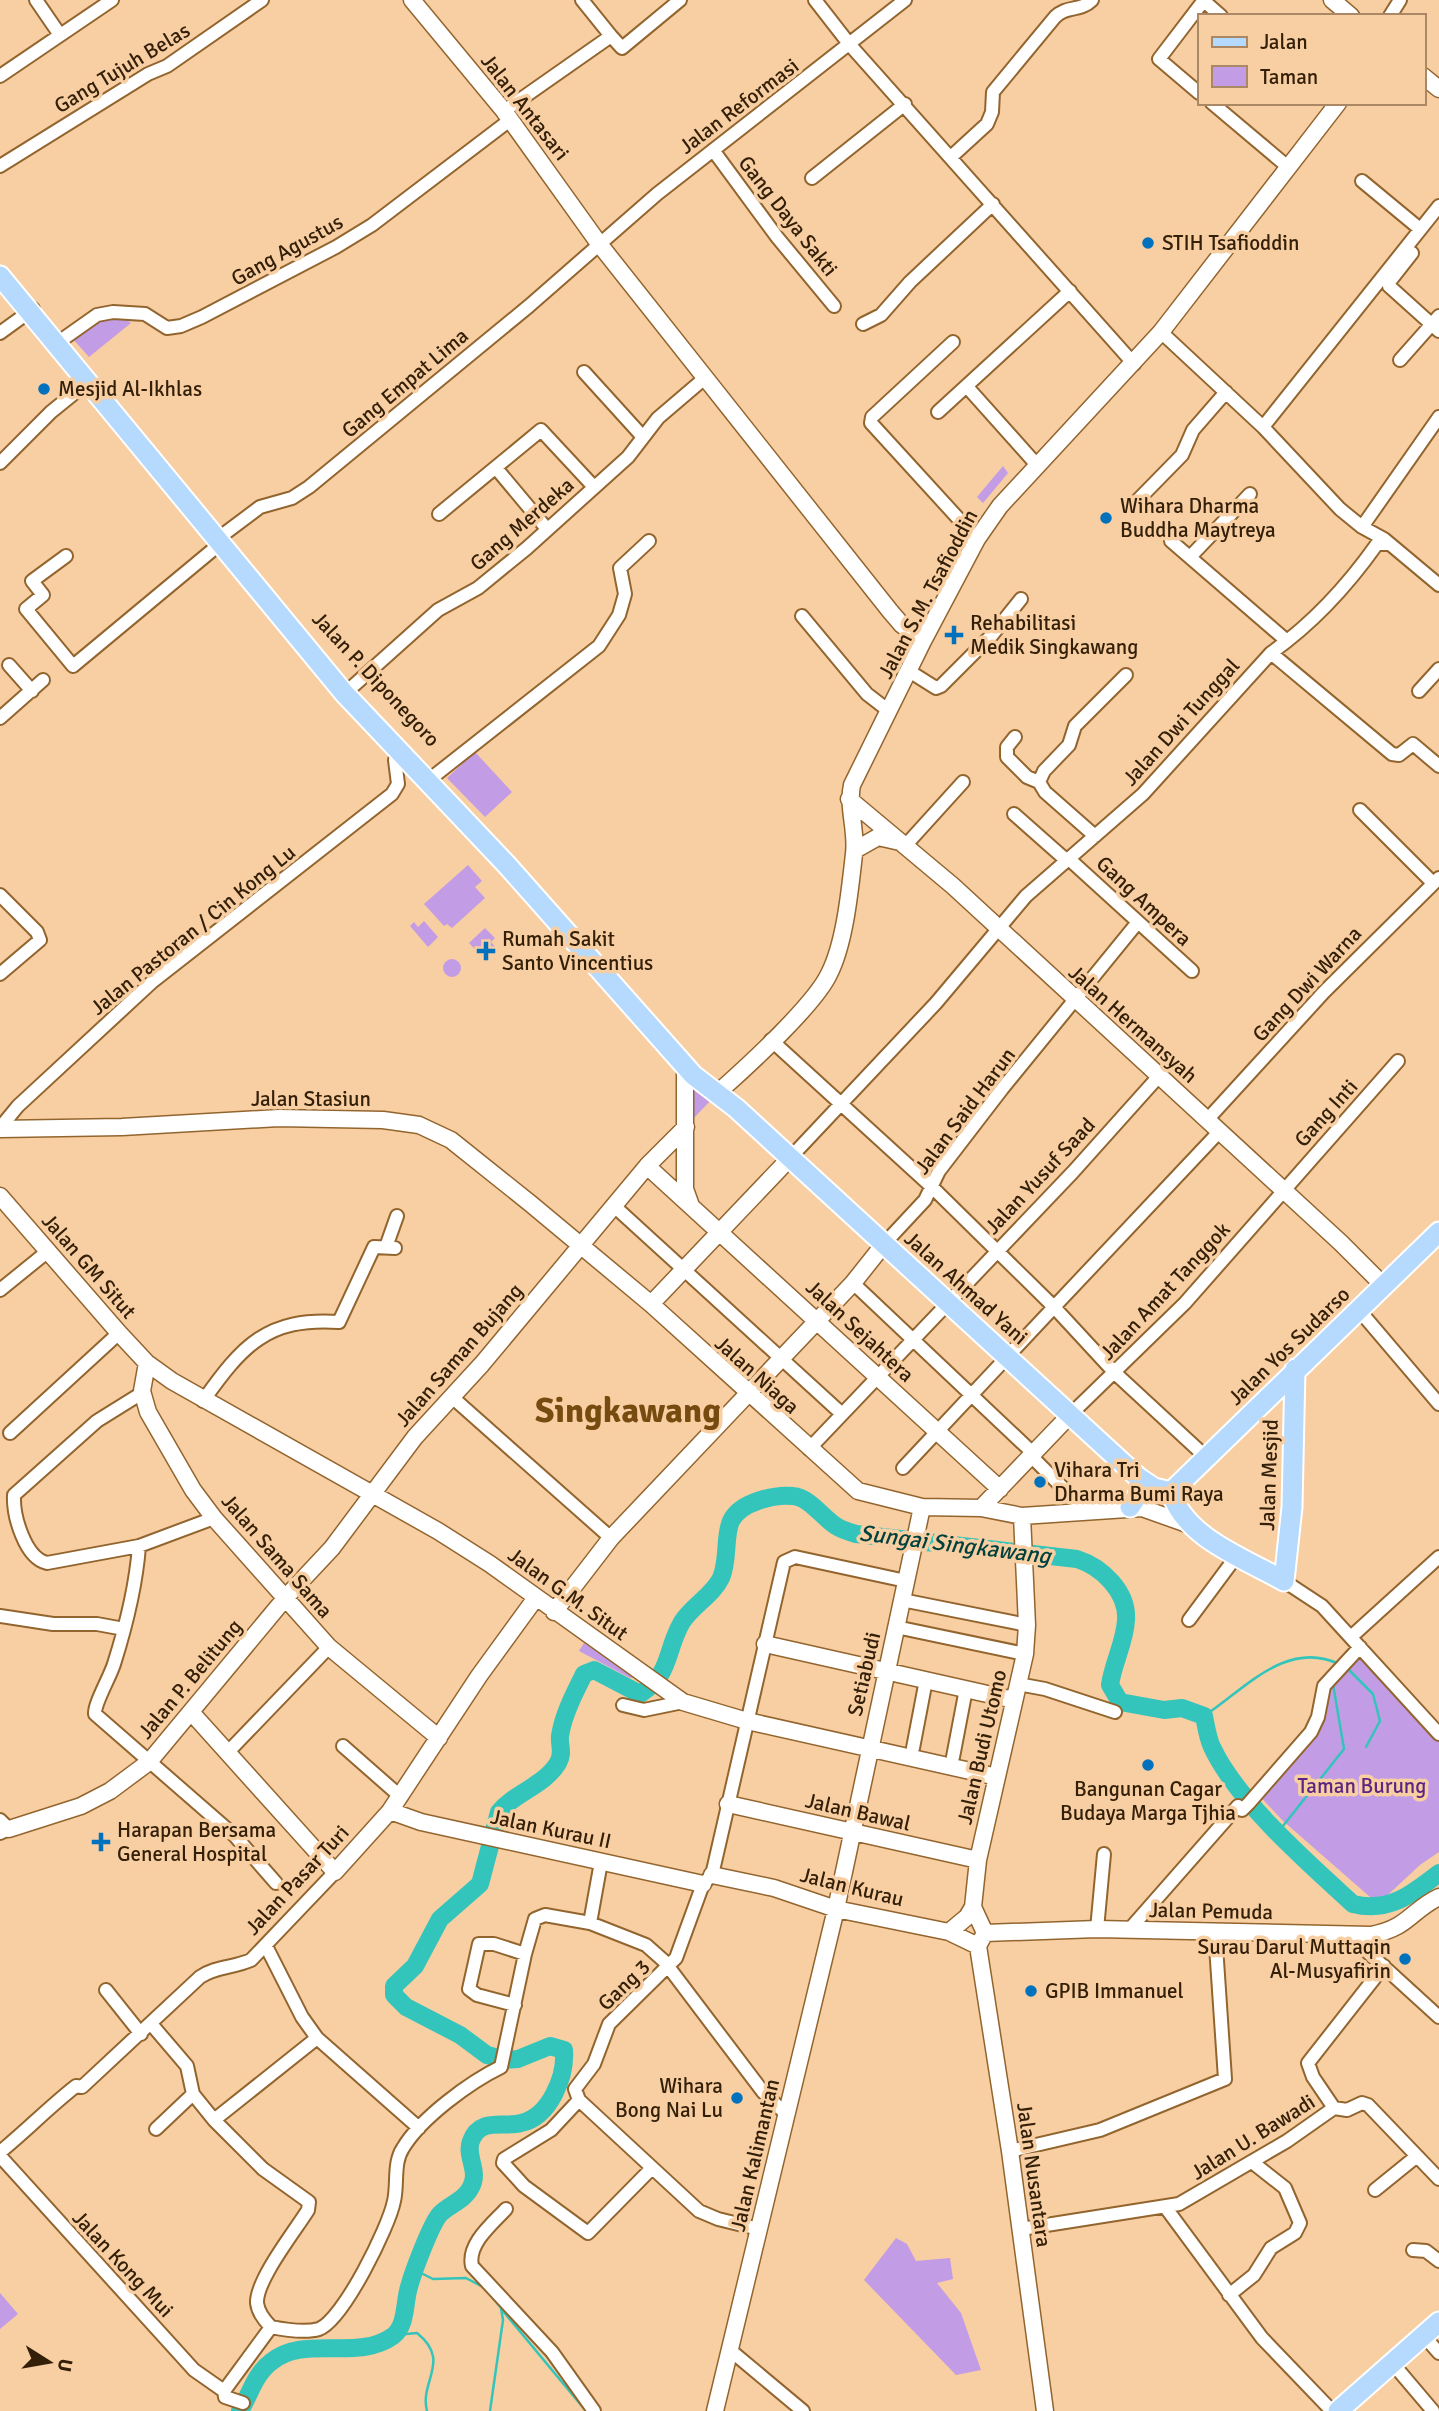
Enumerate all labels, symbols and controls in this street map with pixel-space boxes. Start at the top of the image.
legend [1198,14,1425,105]
street label: Gang Tujuh Belas [49,17,195,119]
text: Jalan [1260,29,1308,55]
street label: Jalan Antasari [475,48,575,166]
street label: Jalan Reformasi [674,53,804,159]
text: Taman [1260,64,1318,90]
street label: Gang Daya Sakti [733,150,843,282]
street label: Gang Agustus [227,209,347,291]
place label: STIH Tsafioddin [1162,230,1299,256]
marker: STIH Tsafioddin [1140,235,1156,251]
street label: Gang Empat Lima [336,323,474,443]
place label: Mesjid Al-Ikhlas [58,376,202,402]
marker: Mesjid Al-Ikhlas [36,381,52,397]
street label: Gang Merdeka [465,472,579,576]
place label: Wihara Dharma Buddha Maytreya [1120,493,1276,543]
street label: Jalan S.M. Tsafioddin [872,505,984,683]
marker: Wihara Dharma Buddha Maytreya [1098,510,1114,526]
street label: Jalan P. Diponegoro [307,606,445,752]
place label: Rehabilitasi Medik Singkawang [970,610,1138,660]
marker: Rehabilitasi Medik Singkawang [944,625,964,645]
street label: Jalan Dwi Tunggal [1117,653,1245,791]
street label: Jalan Pastoran / Cin Kong Lu [85,839,301,1021]
street label: Gang Ampera [1091,850,1197,952]
street label: Gang Dwi Warna [1247,921,1367,1047]
place label: Rumah Sakit Santo Vincentius [502,926,653,976]
marker: Rumah Sakit Santo Vincentius [476,941,496,961]
street label: Jalan Hermansyah [1063,959,1203,1089]
street label: Jalan Said Harun [909,1043,1021,1179]
street label: Gang Inti [1289,1074,1363,1152]
street label: Jalan Stasiun [251,1086,371,1112]
street label: Jalan Yusuf Saad [979,1112,1101,1240]
street label: Jalan GM Situt [36,1208,142,1324]
street label: Jalan Amat Tanggok [1094,1216,1236,1365]
street label: Jalan Ahmad Yani [899,1226,1033,1350]
street label: Jalan Sejahtera [801,1274,919,1388]
street label: Jalan Saman Bujang [390,1278,528,1432]
street label: Jalan Yos Sudarso [1223,1281,1355,1411]
street label: Jalan Niaga [709,1330,805,1420]
district label: Singkawang [535,1389,721,1432]
street label: Jalan Mesjid [1254,1419,1284,1531]
place label: Vihara Tri Dharma Bumi Raya [1054,1457,1224,1507]
marker: Vihara Tri Dharma Bumi Raya [1032,1474,1048,1490]
street label: Jalan Sama Sama [216,1488,338,1624]
water label: Sungai Singkawang [858,1518,1054,1571]
street label: Jalan G.M. Situt [503,1542,633,1646]
street label: Jalan P. Belitung [132,1614,248,1744]
street label: Setiabudi [842,1629,886,1719]
street label: Jalan Budi Utomo [952,1667,1012,1827]
marker: Bangunan Cagar Budaya Marga Tjhia [1140,1757,1156,1773]
park label: Taman Burung [1298,1773,1426,1799]
place label: Bangunan Cagar Budaya Marga Tjhia [1060,1776,1236,1826]
street label: Jalan Bawal [803,1787,913,1837]
street label: Jalan Kurau II [488,1804,614,1854]
place label: Harapan Bersama General Hospital [117,1817,276,1867]
street label: Jalan Pasar Turi [240,1820,354,1940]
marker: Harapan Bersama General Hospital [91,1832,111,1852]
street label: Jalan Kurau [798,1862,906,1912]
street label: Jalan Pemuda [1149,1897,1273,1925]
place label: Surau Darul Muttaqin Al-Musyafirin [1197,1934,1391,1984]
marker: Surau Darul Muttaqin Al-Musyafirin [1397,1951,1413,1967]
street label: Gang 3 [592,1954,656,2016]
place label: GPIB Immanuel [1045,1978,1184,2004]
marker: GPIB Immanuel [1023,1983,1039,1999]
place label: Wihara Bong Nai Lu [615,2073,723,2123]
street label: Jalan Kalimantan [725,2076,785,2234]
street label: Jalan U. Bawadi [1186,2088,1320,2186]
marker: Wihara Bong Nai Lu [729,2090,745,2106]
street label: Jalan Nusantara [1011,2101,1057,2249]
street label: Jalan Kong Mui [67,2205,179,2323]
north arrow [14,2327,84,2397]
text: U [52,2356,78,2374]

